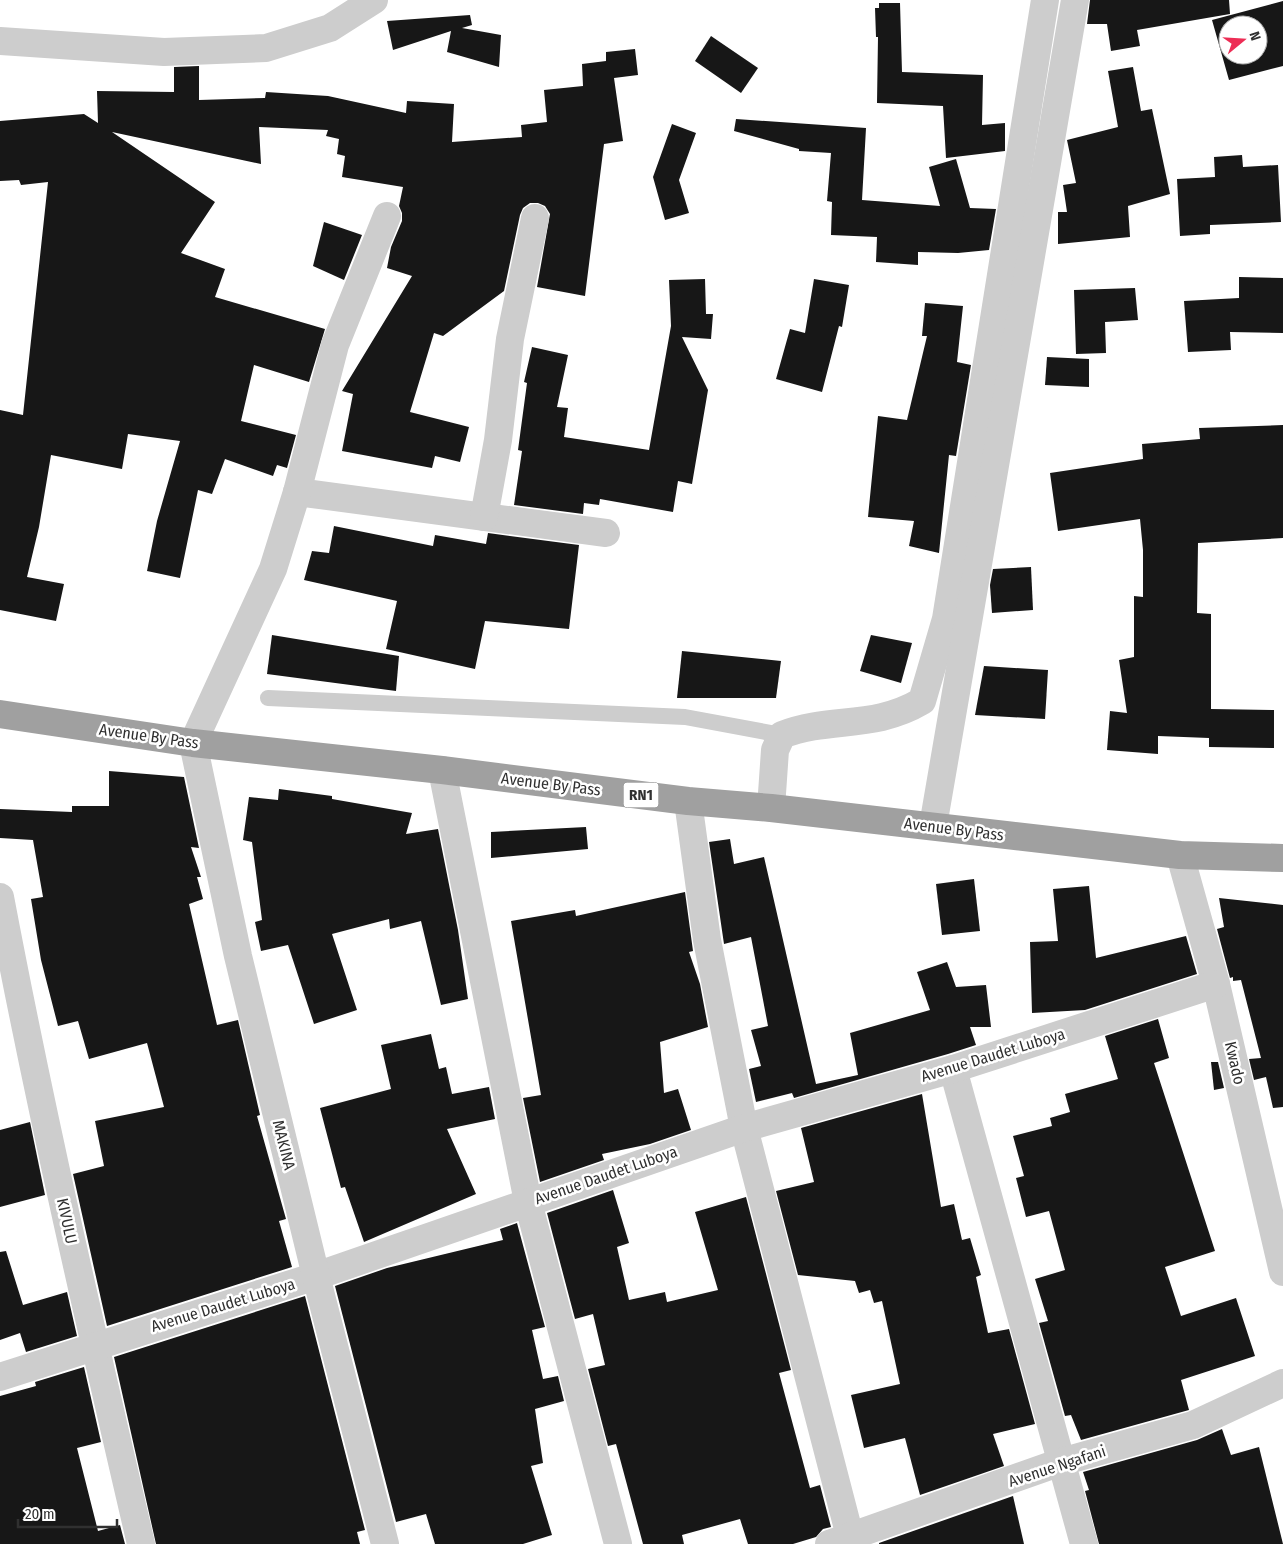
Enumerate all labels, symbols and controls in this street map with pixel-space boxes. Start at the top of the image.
north arrow [1218,15,1268,65]
text: N [1246,30,1264,43]
street label: Avenue By Pass [98,720,200,752]
street label: Avenue By Pass [500,768,602,800]
road number: RN1 [624,782,658,808]
street label: Avenue By Pass [903,813,1005,845]
street label: Avenue Daudet Luboya [919,1024,1067,1086]
street label: Kwado [1221,1040,1249,1086]
street label: MAKINA [269,1118,299,1172]
street label: Avenue Daudet Luboya [532,1142,680,1208]
street label: KIVULU [53,1196,81,1246]
street label: Avenue Daudet Luboya [149,1274,297,1336]
street label: Avenue Ngafani [1006,1441,1108,1491]
scale bar [18,1496,116,1528]
text: 20 m [25,1505,55,1523]

